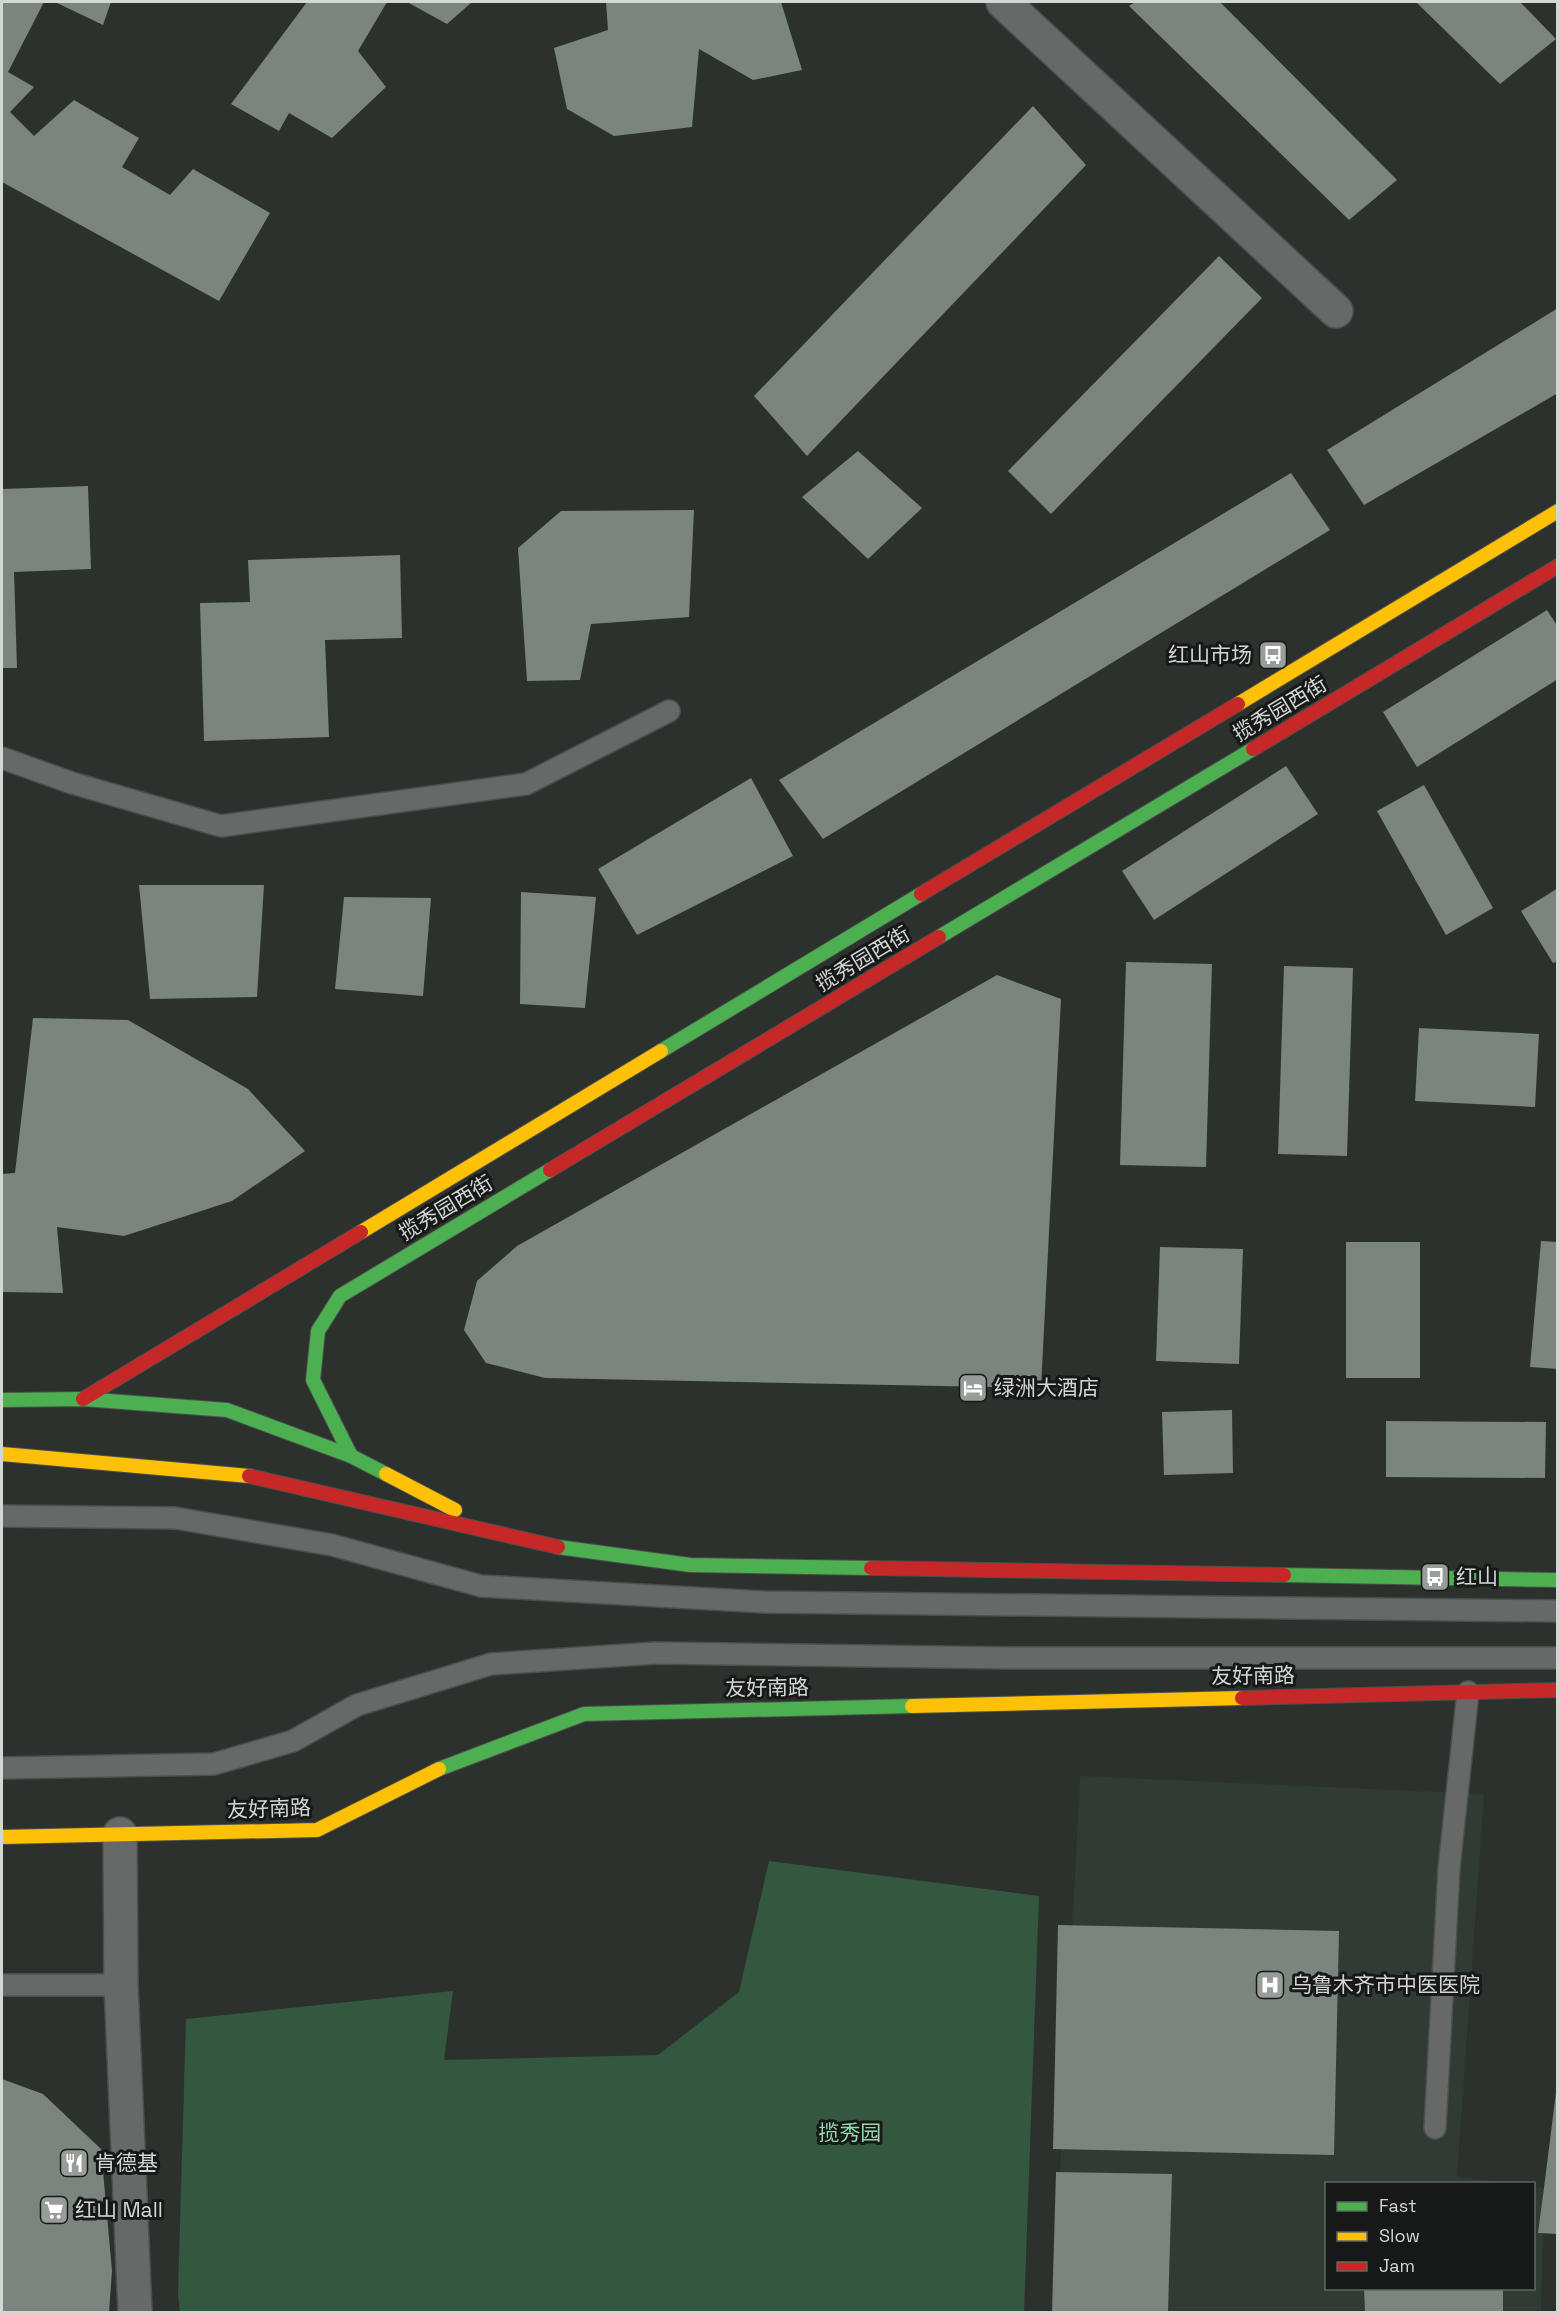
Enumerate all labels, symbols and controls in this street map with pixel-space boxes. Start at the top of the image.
bus stop icon: 红山市场 [1257,639,1289,671]
place label: 红山市场 [1168,641,1252,668]
street label: 揽秀园西街 [1228,670,1332,747]
street label: 揽秀园西街 [811,920,915,997]
street label: 揽秀园西街 [394,1169,498,1246]
hotel icon: 绿洲大酒店 [957,1372,989,1404]
place label: 绿洲大酒店 [994,1374,1099,1401]
bus stop icon: 红山 [1419,1561,1451,1593]
place label: 红山 [1456,1563,1498,1590]
street label: 友好南路 [1211,1661,1295,1690]
street label: 友好南路 [725,1673,809,1702]
street label: 友好南路 [227,1794,311,1823]
hospital icon: 乌鲁木齐市中医医院 [1254,1969,1286,2001]
place label: 乌鲁木齐市中医医院 [1291,1971,1480,1998]
park label: 揽秀园 [819,2119,882,2146]
restaurant icon: 肯德基 [58,2147,90,2179]
place label: 肯德基 [95,2149,158,2176]
legend [1325,2182,1535,2290]
supermarket icon: 红山 Mall [38,2194,70,2226]
text: Fast [1379,2194,1416,2217]
place label: 红山 Mall [75,2196,163,2223]
text: Slow [1379,2224,1420,2247]
text: Jam [1379,2254,1415,2277]

